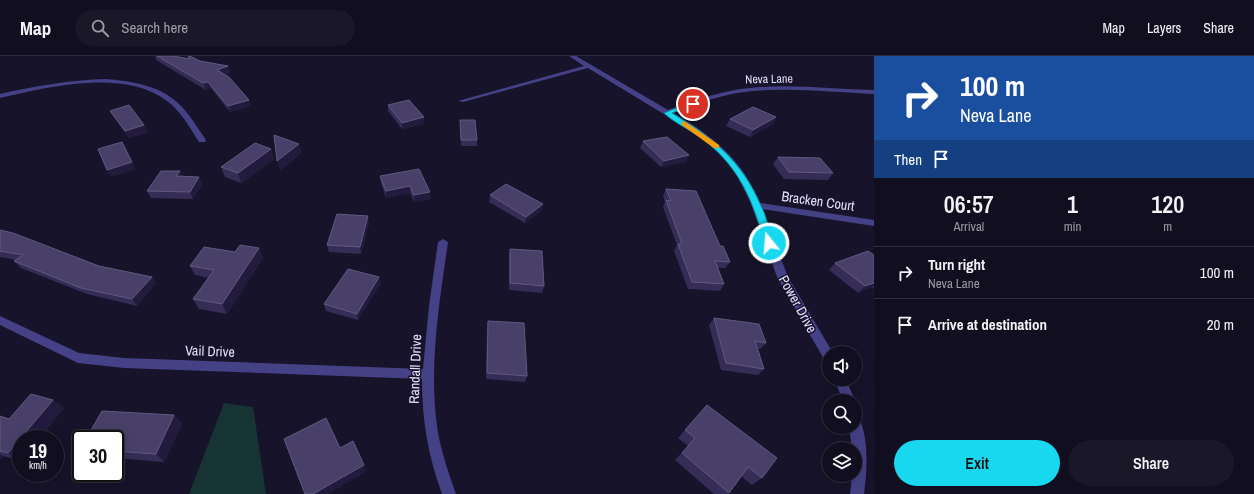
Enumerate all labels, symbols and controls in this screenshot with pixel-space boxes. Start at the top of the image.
search box [75,10,355,46]
text: Map [20,15,51,41]
icon: search [89,17,111,39]
text: Search here [121,17,188,38]
text: Map [1103,19,1125,37]
text: Layers [1147,19,1181,37]
text: Share [1203,19,1234,37]
text: 100 m [960,67,1025,105]
street label: Neva Lane [745,71,793,87]
icon: right [894,72,946,124]
pin [676,87,710,121]
icon: arrive [682,93,704,115]
text: Neva Lane [960,103,1031,128]
icon: arrive [930,148,952,170]
text: Then [894,149,922,170]
street label: Bracken Court [780,187,856,215]
text: 06:57 [944,188,994,220]
text: 1 [1067,188,1078,220]
text: 120 [1151,188,1184,220]
text: Arrival [953,218,984,235]
text: min [1064,218,1081,235]
text: m [1163,218,1172,235]
position arrow [748,222,790,264]
text: Turn right [928,254,985,275]
icon: right [894,262,916,284]
text: 100 m [1200,262,1234,283]
street label: Power Drive [775,272,821,336]
text: Neva Lane [928,275,980,292]
icon: arrive [894,314,916,336]
text: Arrive at destination [928,314,1047,335]
text: 20 m [1207,314,1234,335]
street label: Randall Drive [405,334,425,404]
street label: Vail Drive [185,341,235,361]
map controls [822,346,862,482]
button: sound [822,346,862,386]
button: search [822,394,862,434]
speed limit sign: 30 [72,430,124,482]
text: 19 [29,437,47,464]
button: Exit [894,440,1060,486]
button: Share [1068,440,1234,486]
button: layers [822,442,862,482]
text: km/h [29,459,47,472]

